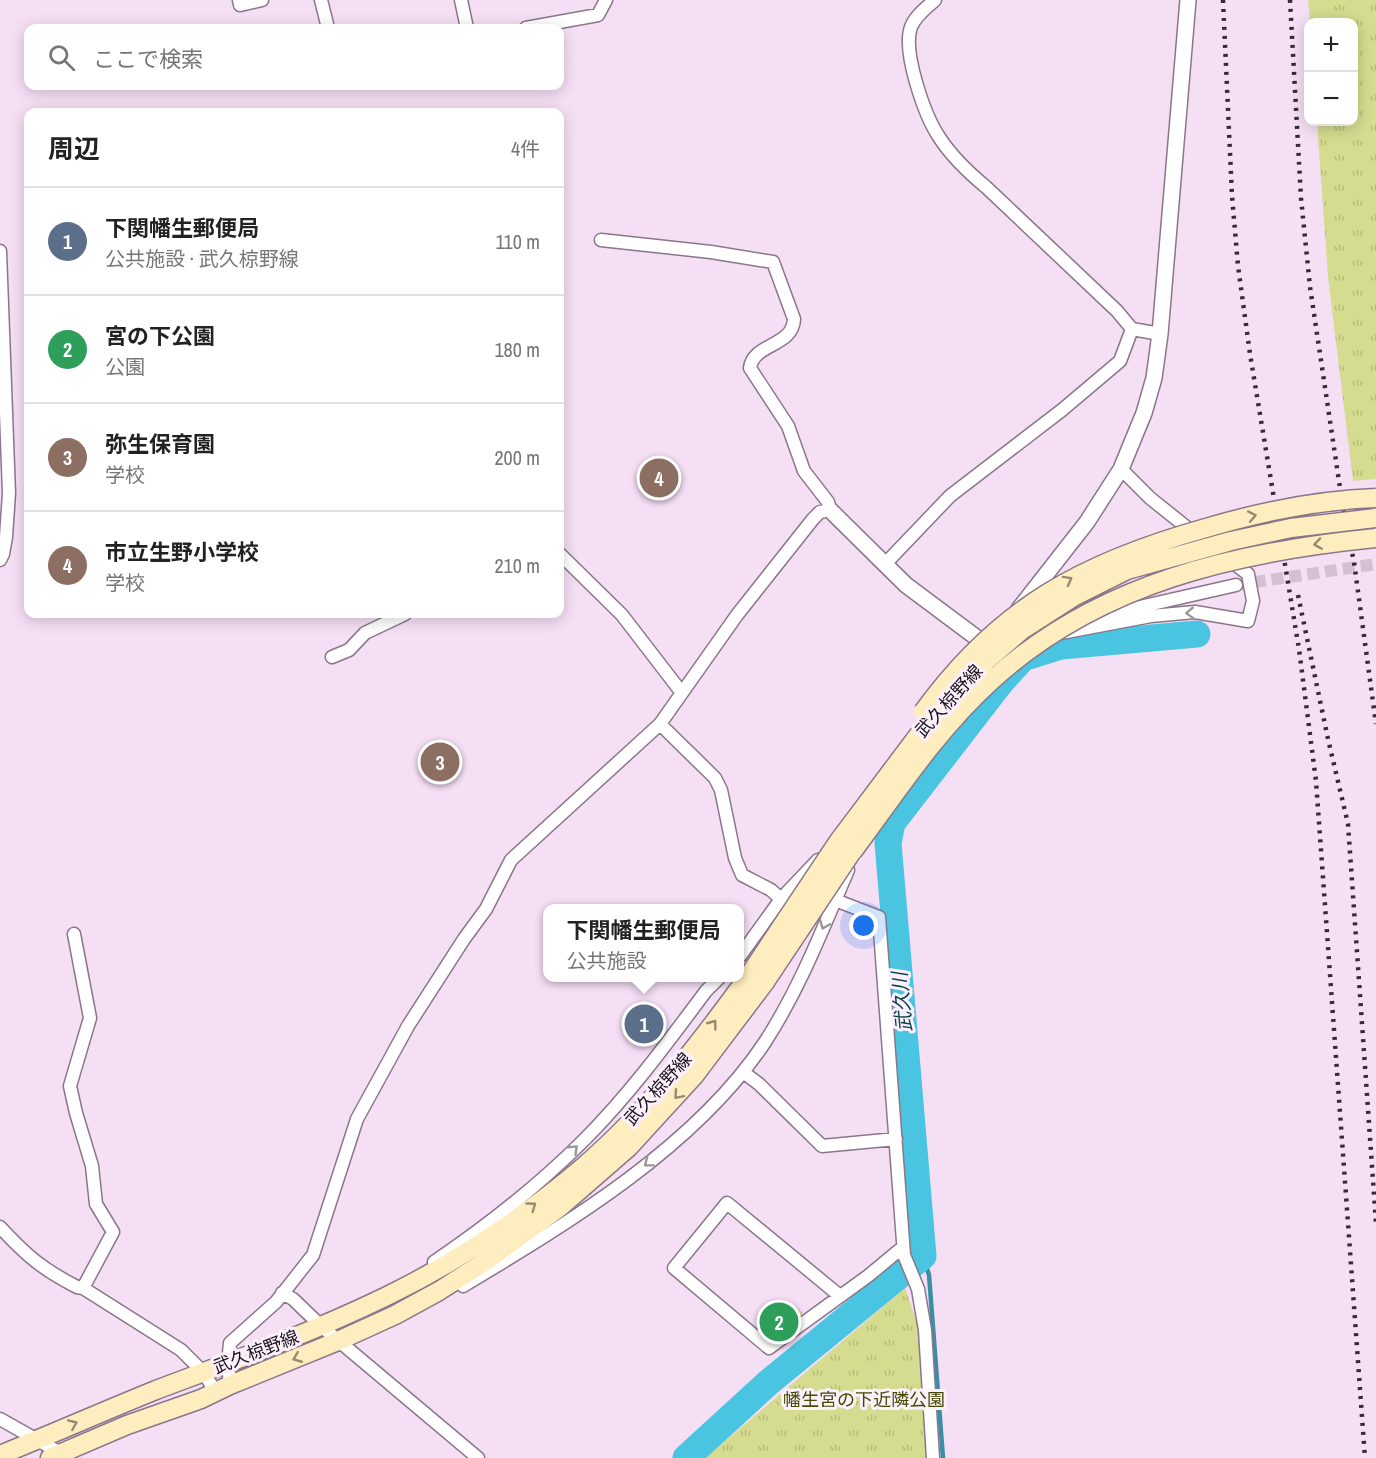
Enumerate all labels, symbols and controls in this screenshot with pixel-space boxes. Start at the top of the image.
map controls [1304,18,1358,126]
button: + [1304,18,1358,72]
search box [24,24,564,90]
icon: search [45,41,78,74]
text: ここで検索 [93,44,203,74]
button: − [1304,72,1358,126]
text: 周辺 [48,131,100,166]
text: 4件 [511,135,540,162]
text: 下関幡生郵便局 [105,213,259,243]
text: 1 [63,228,72,255]
text: 110 m [496,228,540,255]
text: 公共施設 · 武久椋野線 [105,245,299,272]
text: 宮の下公園 [105,321,215,351]
text: 2 [63,336,72,363]
text: 180 m [494,336,540,363]
text: 公園 [105,353,145,380]
text: 弥生保育園 [105,429,215,459]
text: 3 [63,444,72,471]
text: 200 m [494,444,540,471]
pin: 4 [640,456,678,500]
text: 学校 [105,461,145,488]
one-way arrow [1246,510,1256,523]
text: 市立生野小学校 [105,537,259,567]
one-way arrow [1313,538,1322,550]
text: 4 [63,552,72,579]
text: 210 m [494,552,540,579]
text: 学校 [105,569,145,596]
one-way arrow [1062,576,1072,587]
one-way arrow [1185,607,1194,619]
street label: 武久椋野線 [909,659,988,742]
pin: 3 [420,740,460,784]
popup [543,904,744,982]
your location [849,911,878,940]
text: 下関幡生郵便局 [566,915,721,945]
one-way arrow [819,919,831,930]
text: 公共施設 [566,947,646,974]
water label: 武久川 [885,969,918,1033]
pin: 1 [624,1002,664,1046]
one-way arrow [706,1020,717,1031]
street label: 武久椋野線 [618,1047,697,1130]
one-way arrow [674,1088,685,1098]
one-way arrow [567,1146,578,1157]
one-way arrow [644,1155,655,1166]
one-way arrow [526,1203,537,1214]
pin: 2 [760,1300,798,1344]
street label: 武久椋野線 [209,1324,302,1379]
one-way arrow [292,1351,303,1363]
park label: 幡生宮の下近隣公園 [783,1387,945,1412]
one-way arrow [67,1419,78,1431]

